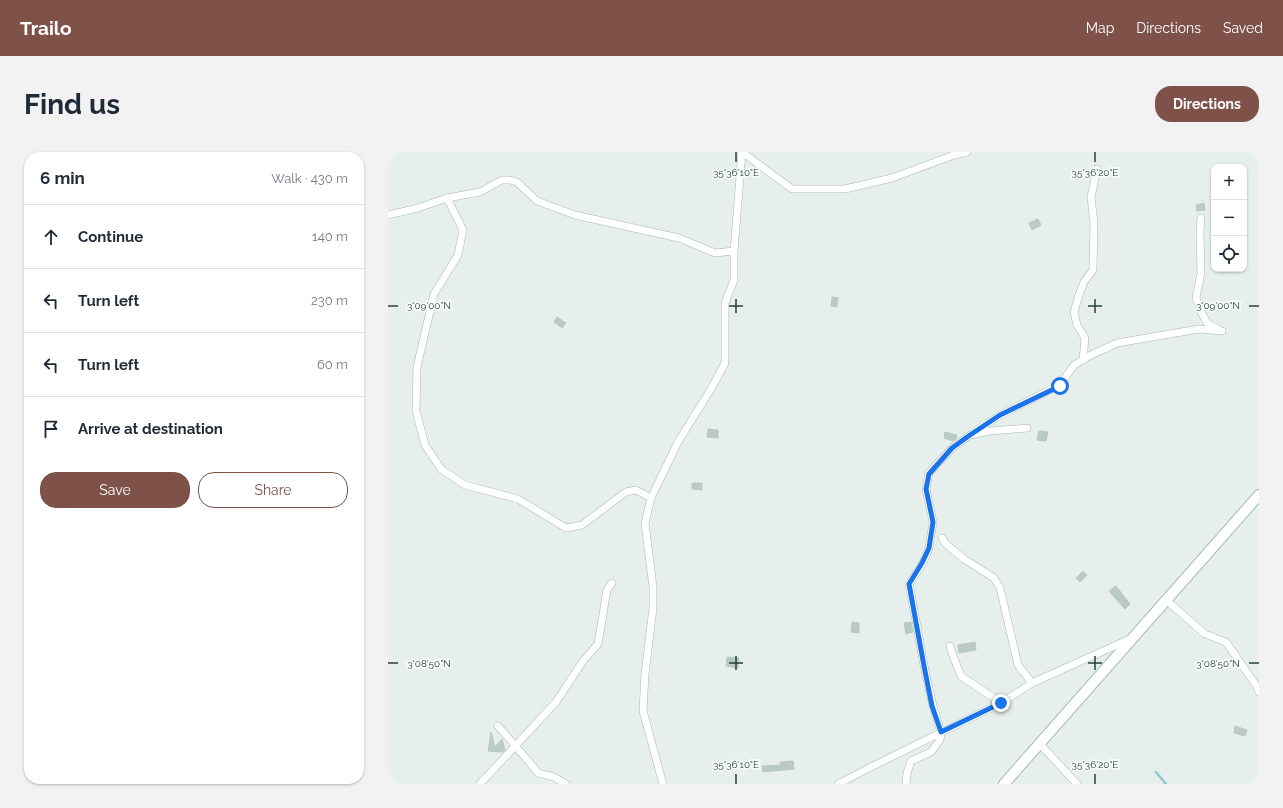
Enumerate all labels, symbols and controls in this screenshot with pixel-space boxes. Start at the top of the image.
text: Trailo [20,17,71,39]
text: Map [1086,20,1114,36]
text: Directions [1136,20,1201,36]
text: Saved [1223,20,1263,36]
button: Directions [1155,86,1259,122]
text: Find us [24,88,120,121]
map controls [1211,164,1247,272]
button: + [1211,164,1247,200]
text: 35°36'10"E [713,167,759,178]
text: 35°36'20"E [1072,167,1118,178]
text: 6 min [40,168,85,188]
text: Walk · 430 m [271,171,348,186]
button: − [1211,200,1247,236]
icon: ahead [40,226,62,248]
text: Continue [78,228,143,246]
text: 140 m [312,229,348,244]
button: locate [1211,236,1247,272]
icon: left [40,290,62,312]
text: Turn left [78,292,139,310]
text: 230 m [311,293,348,308]
text: 3°09'00"N [407,300,451,311]
text: 3°09'00"N [1196,300,1240,311]
icon: left [40,354,62,376]
text: Turn left [78,356,139,374]
text: 60 m [317,357,348,372]
route start [1051,377,1069,395]
icon: arrive [40,418,62,440]
text: Arrive at destination [78,420,223,438]
button: Save [40,472,190,508]
button: Share [198,472,348,508]
text: 3°08'50"N [407,658,451,669]
text: 3°08'50"N [1196,658,1240,669]
route end [992,694,1010,712]
text: 35°36'10"E [713,759,759,770]
text: 35°36'20"E [1072,759,1118,770]

